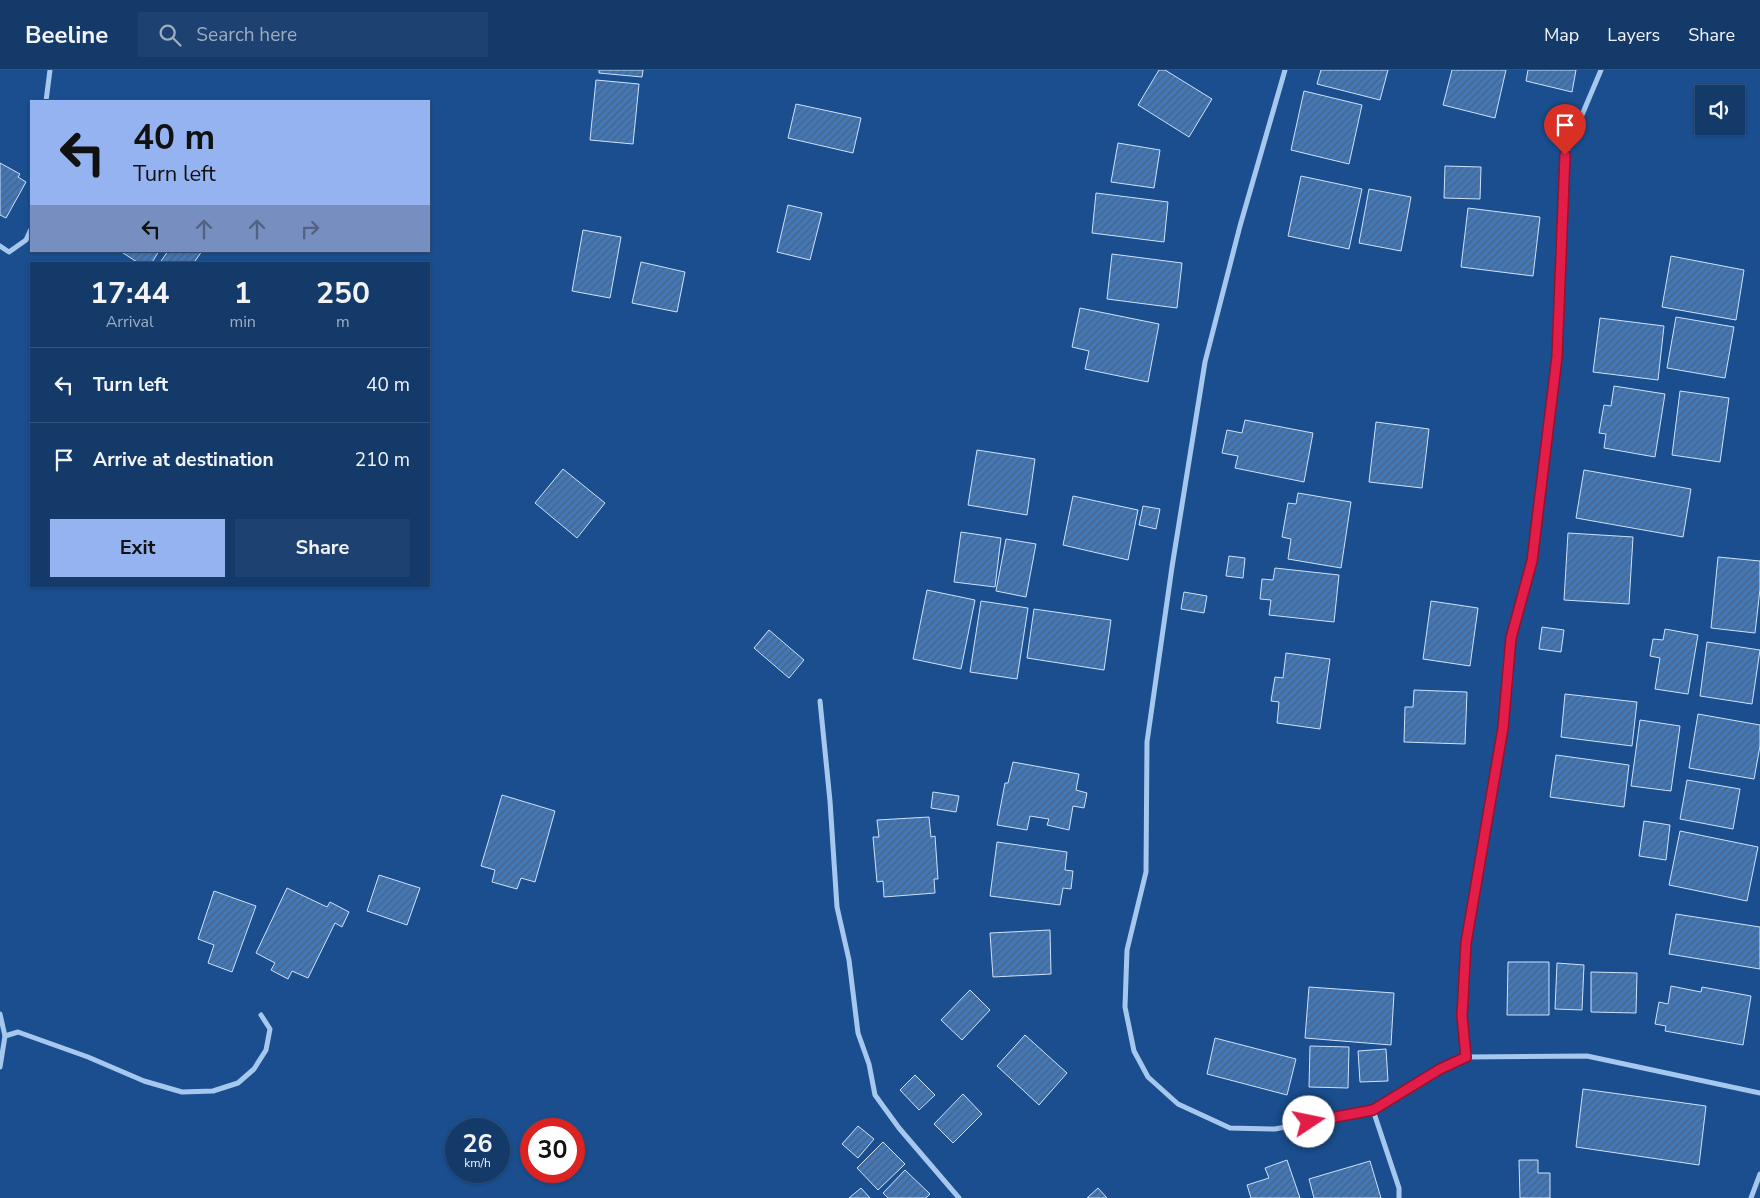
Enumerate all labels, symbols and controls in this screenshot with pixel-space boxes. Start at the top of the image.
search box [138,12,488,57]
text: Beeline [25,19,108,51]
icon: search [156,21,184,49]
text: Search here [196,22,297,48]
text: Map [1544,23,1579,47]
text: Layers [1607,23,1660,47]
text: Share [1688,23,1735,47]
map controls [1695,85,1745,135]
button: sound [1695,85,1745,135]
pin [1544,104,1586,155]
icon: arrive [1551,111,1579,139]
text: 40 m [133,114,215,161]
icon: left [50,120,115,185]
text: Turn left [133,159,216,189]
icon: left [137,215,165,243]
icon: ahead [190,215,218,243]
icon: ahead [243,215,271,243]
icon: right [296,215,324,243]
text: 17:44 [90,273,169,314]
text: 1 [234,273,252,314]
text: 250 [316,273,370,314]
text: Arrival [106,311,154,333]
text: min [229,311,256,333]
text: m [336,311,350,333]
icon: left [50,371,78,399]
text: Turn left [93,372,168,398]
text: 40 m [366,372,410,398]
icon: arrive [50,446,78,474]
text: Arrive at destination [93,447,274,473]
text: 210 m [355,447,410,473]
button: Exit [50,519,225,577]
button: Share [235,519,410,577]
position arrow [1282,1095,1334,1147]
speed limit sign: 30 [520,1118,585,1183]
text: 26 [462,1127,493,1161]
text: km/h [464,1155,491,1171]

